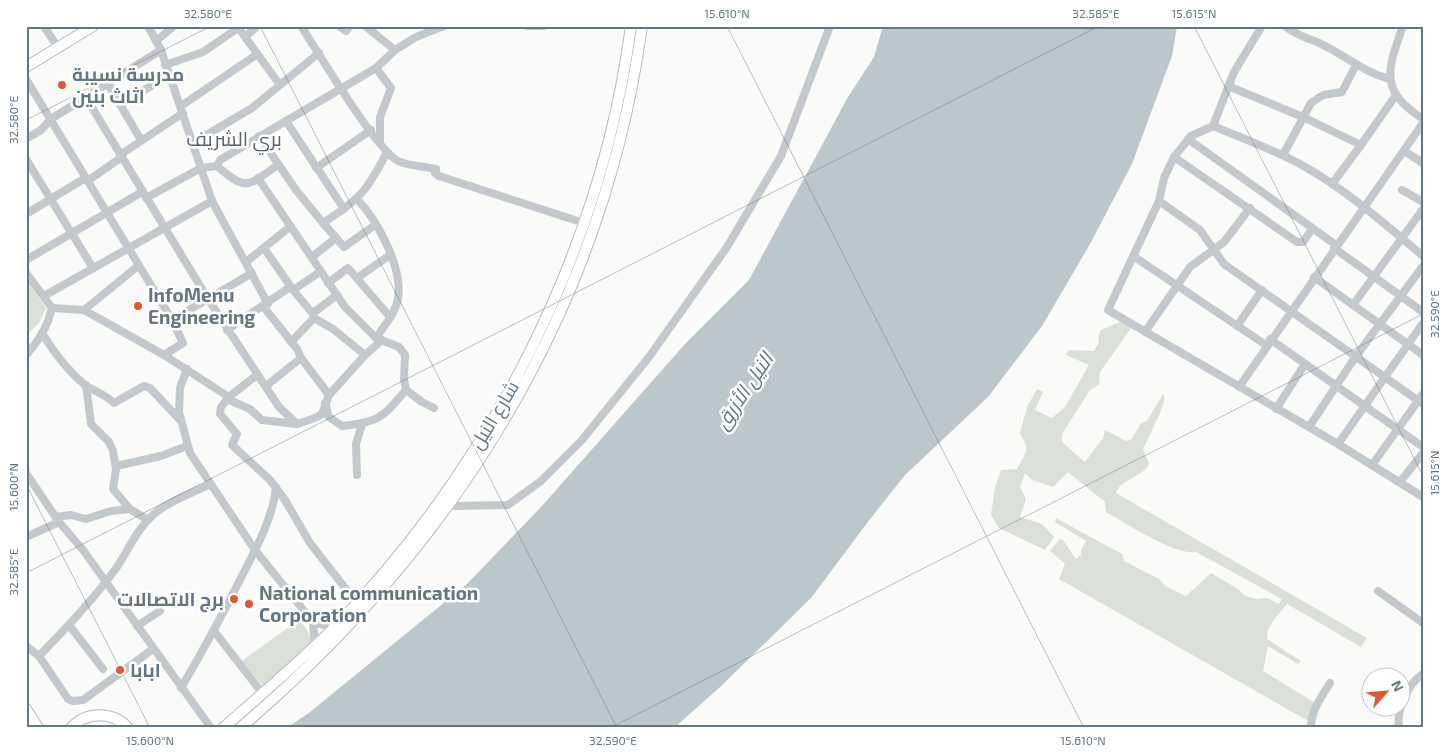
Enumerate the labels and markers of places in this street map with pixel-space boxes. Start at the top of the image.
place label: مدرسة نسيبة اثاث بنين [72,62,184,108]
marker: مدرسة نسيبة اثاث بنين [56,79,68,91]
place label: InfoMenu Engineering [148,283,255,328]
marker: InfoMenu Engineering [132,300,144,312]
place label: National communication Corporation [259,581,478,626]
place label: برج الاتصالات [117,587,224,613]
marker: برج الاتصالات [228,593,240,605]
marker: National communication Corporation [243,598,255,610]
place label: ابابا [130,658,161,681]
marker: ابابا [114,664,126,676]

